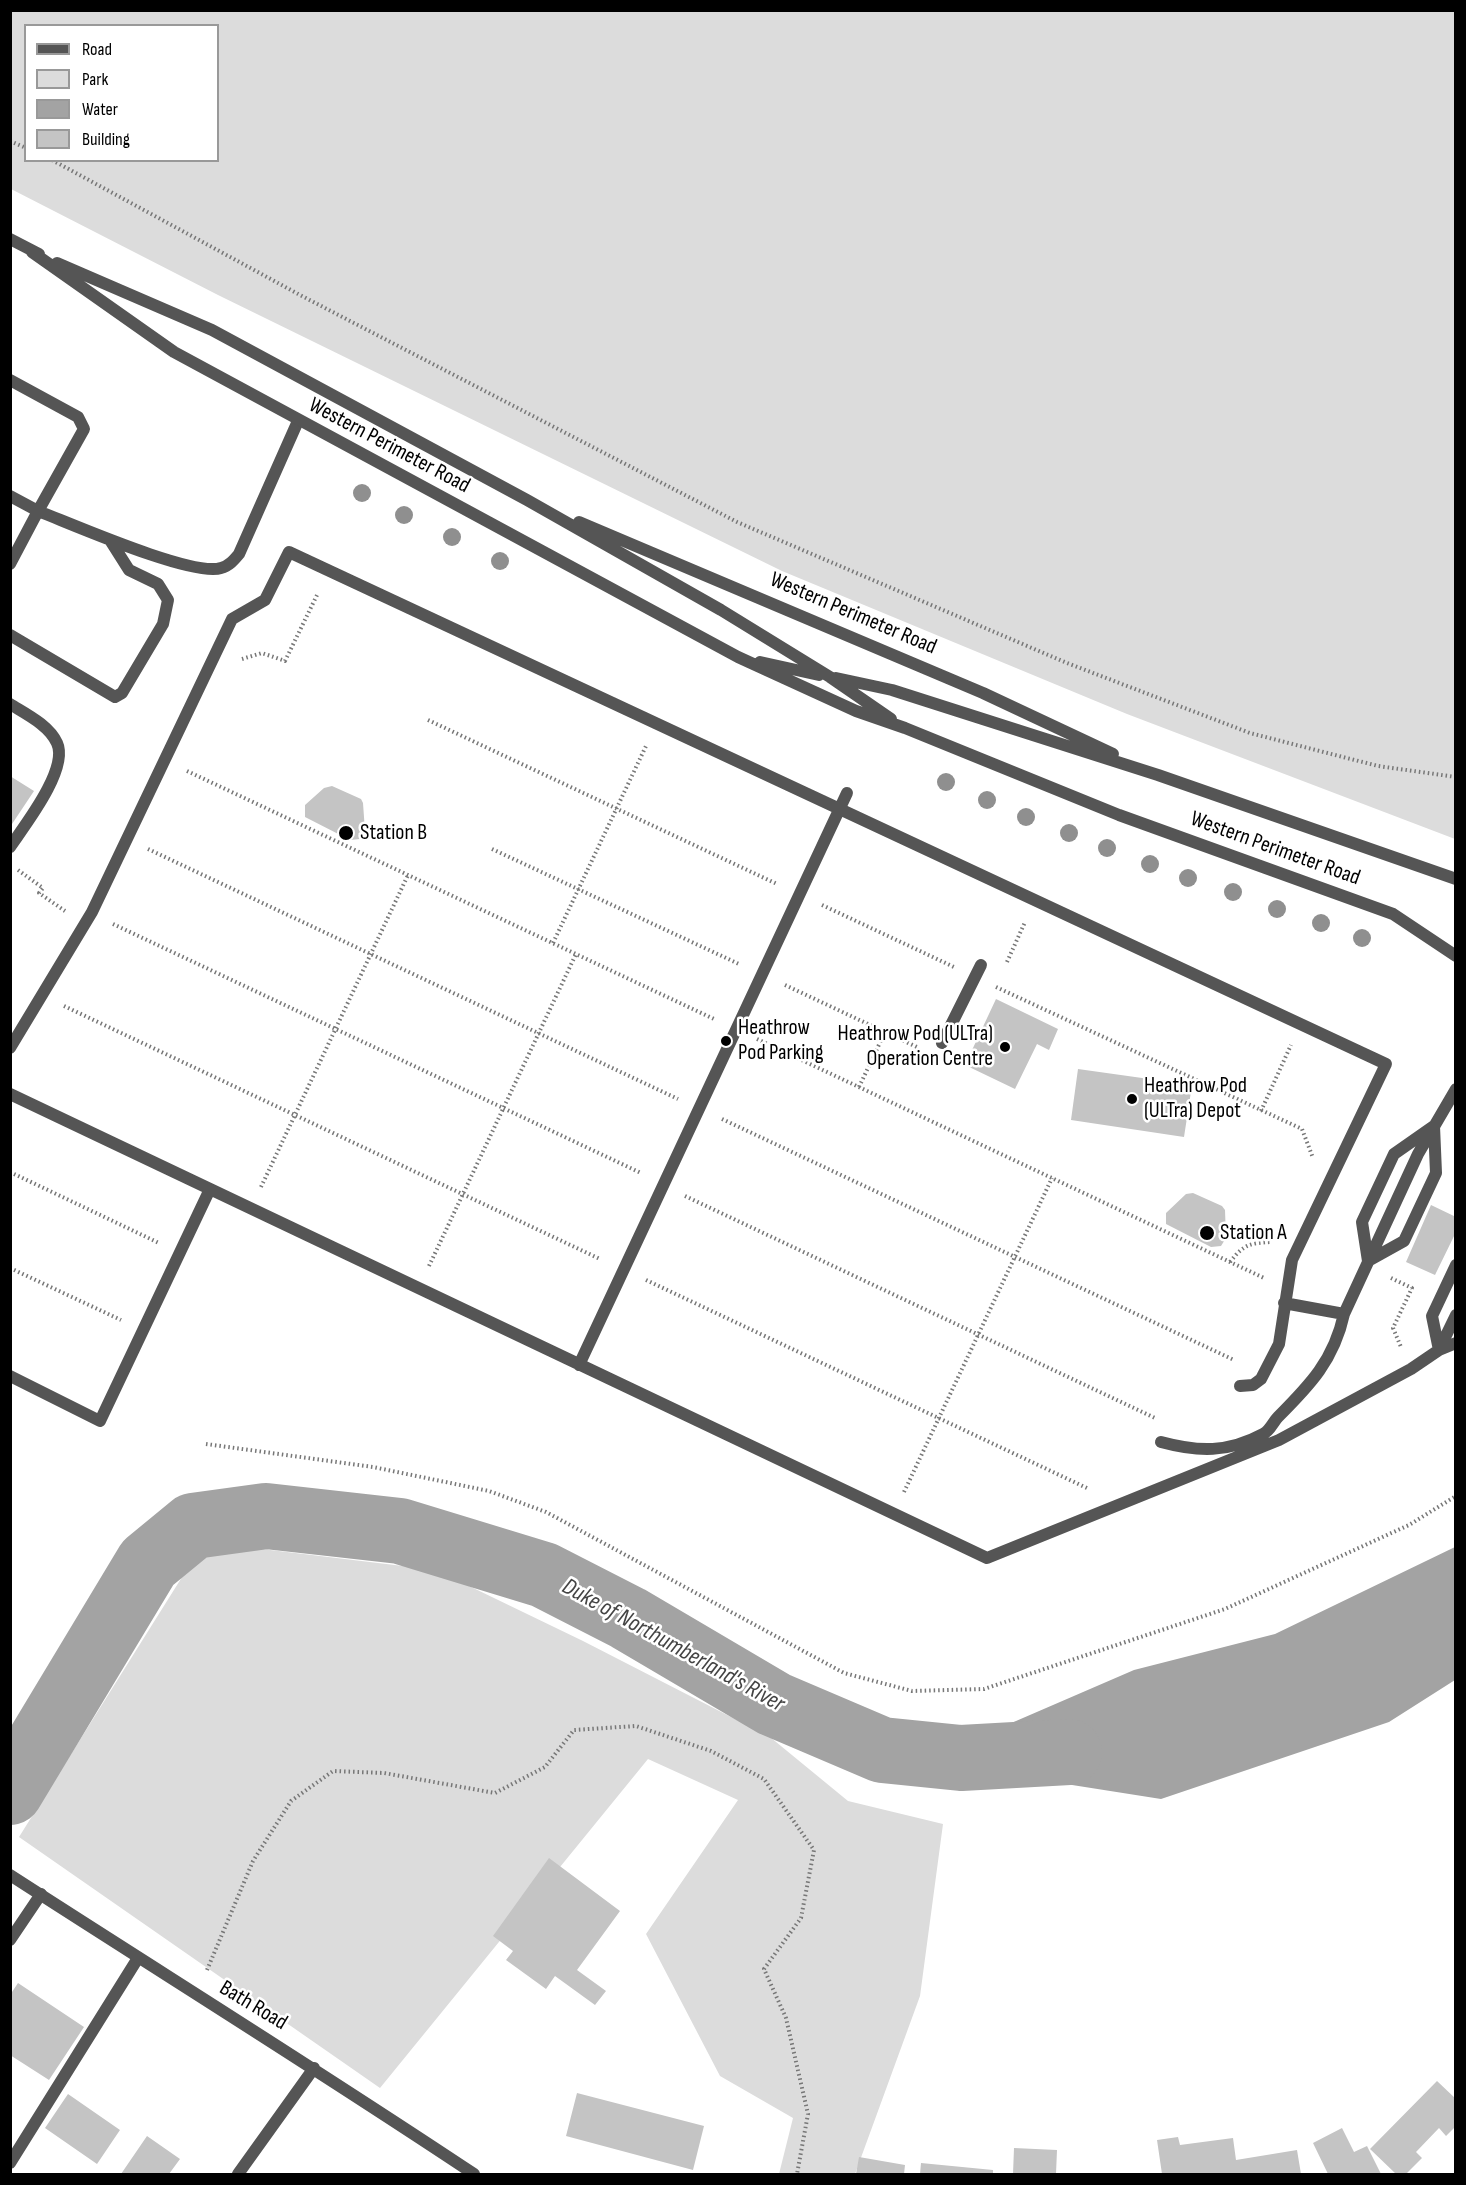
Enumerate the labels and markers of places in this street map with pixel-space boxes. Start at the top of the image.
place label: Station B [360,820,427,846]
marker: Station B [337,824,355,842]
place label: Heathrow Pod Parking [738,1015,824,1066]
place label: Heathrow Pod (ULTra) Operation Centre [838,1021,993,1072]
marker: Heathrow Pod Parking [719,1034,733,1048]
marker: Heathrow Pod (ULTra) Operation Centre [998,1040,1012,1054]
place label: Heathrow Pod (ULTra) Depot [1144,1073,1247,1124]
marker: Heathrow Pod (ULTra) Depot [1125,1092,1139,1106]
place label: Station A [1220,1220,1287,1246]
marker: Station A [1198,1224,1216,1242]

